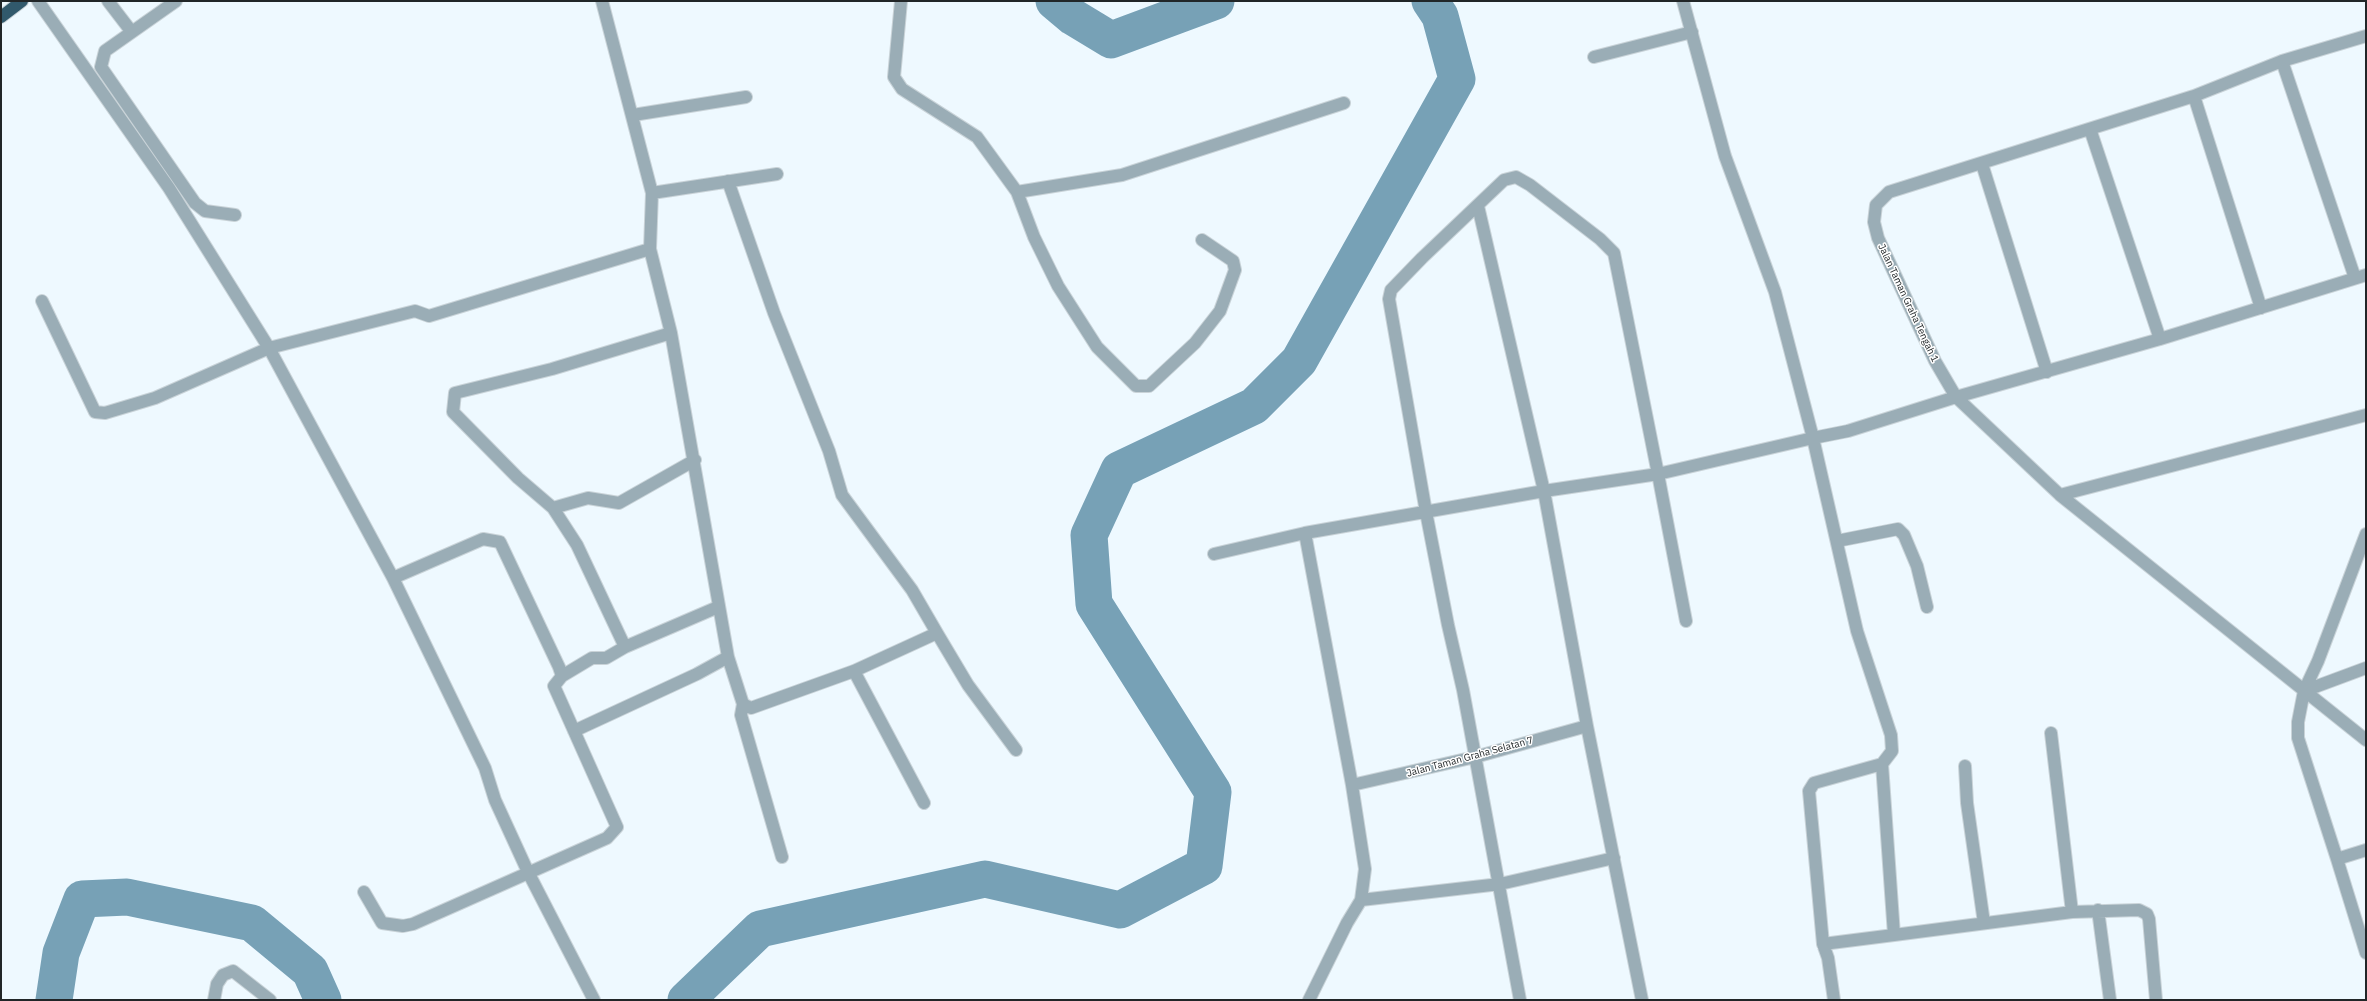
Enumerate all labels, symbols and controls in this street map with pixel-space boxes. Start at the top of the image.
street label: Jalan Taman Graha Tengah 1 [1875,242,1941,364]
street label: Jalan Taman Graha Selatan 7 [1405,734,1535,780]

